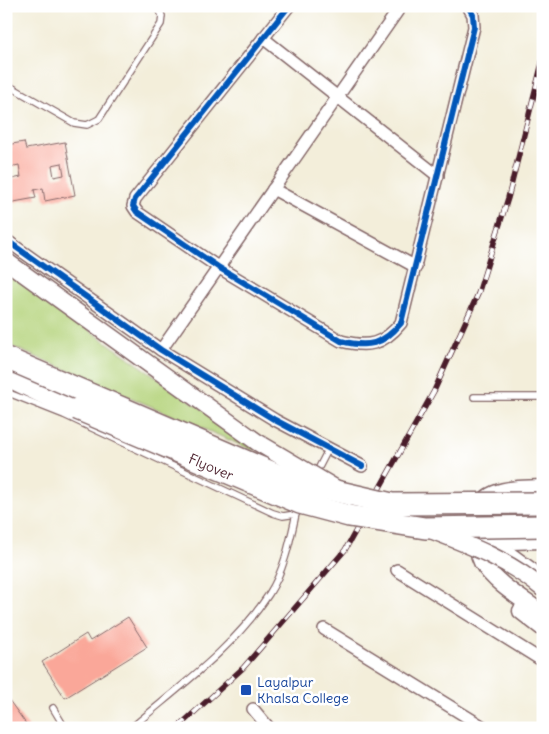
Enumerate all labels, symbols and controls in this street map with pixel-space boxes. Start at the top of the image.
street label: Flyover [186,450,236,485]
place label: Layalpur Khalsa College [257,673,349,707]
marker: Layalpur Khalsa College [239,683,253,697]

